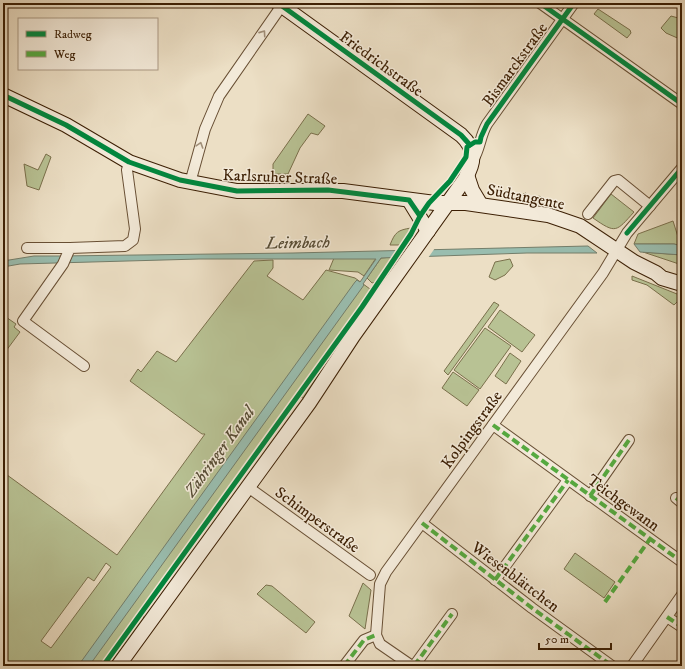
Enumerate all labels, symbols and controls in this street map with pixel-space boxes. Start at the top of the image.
legend [18,18,158,70]
street label: Bismarckstraße [478,19,552,110]
text: Radweg [54,27,92,42]
street label: Friedrichstraße [336,27,427,101]
one-way arrow [258,30,265,37]
text: Weg [53,47,75,62]
one-way arrow [195,142,204,149]
street label: Karlsruher Straße [222,165,338,189]
street label: Südtangente [485,180,567,214]
water label: Leimbach [265,231,331,255]
street label: Kolpingstraße [437,386,507,472]
water label: Zähringer Kanal [179,401,261,502]
street label: Teichgewann [583,470,664,536]
street label: Schimperstraße [271,482,364,557]
street label: Wiesenblättchen [467,537,564,617]
scale bar [539,625,611,651]
text: 50 m [545,632,569,647]

